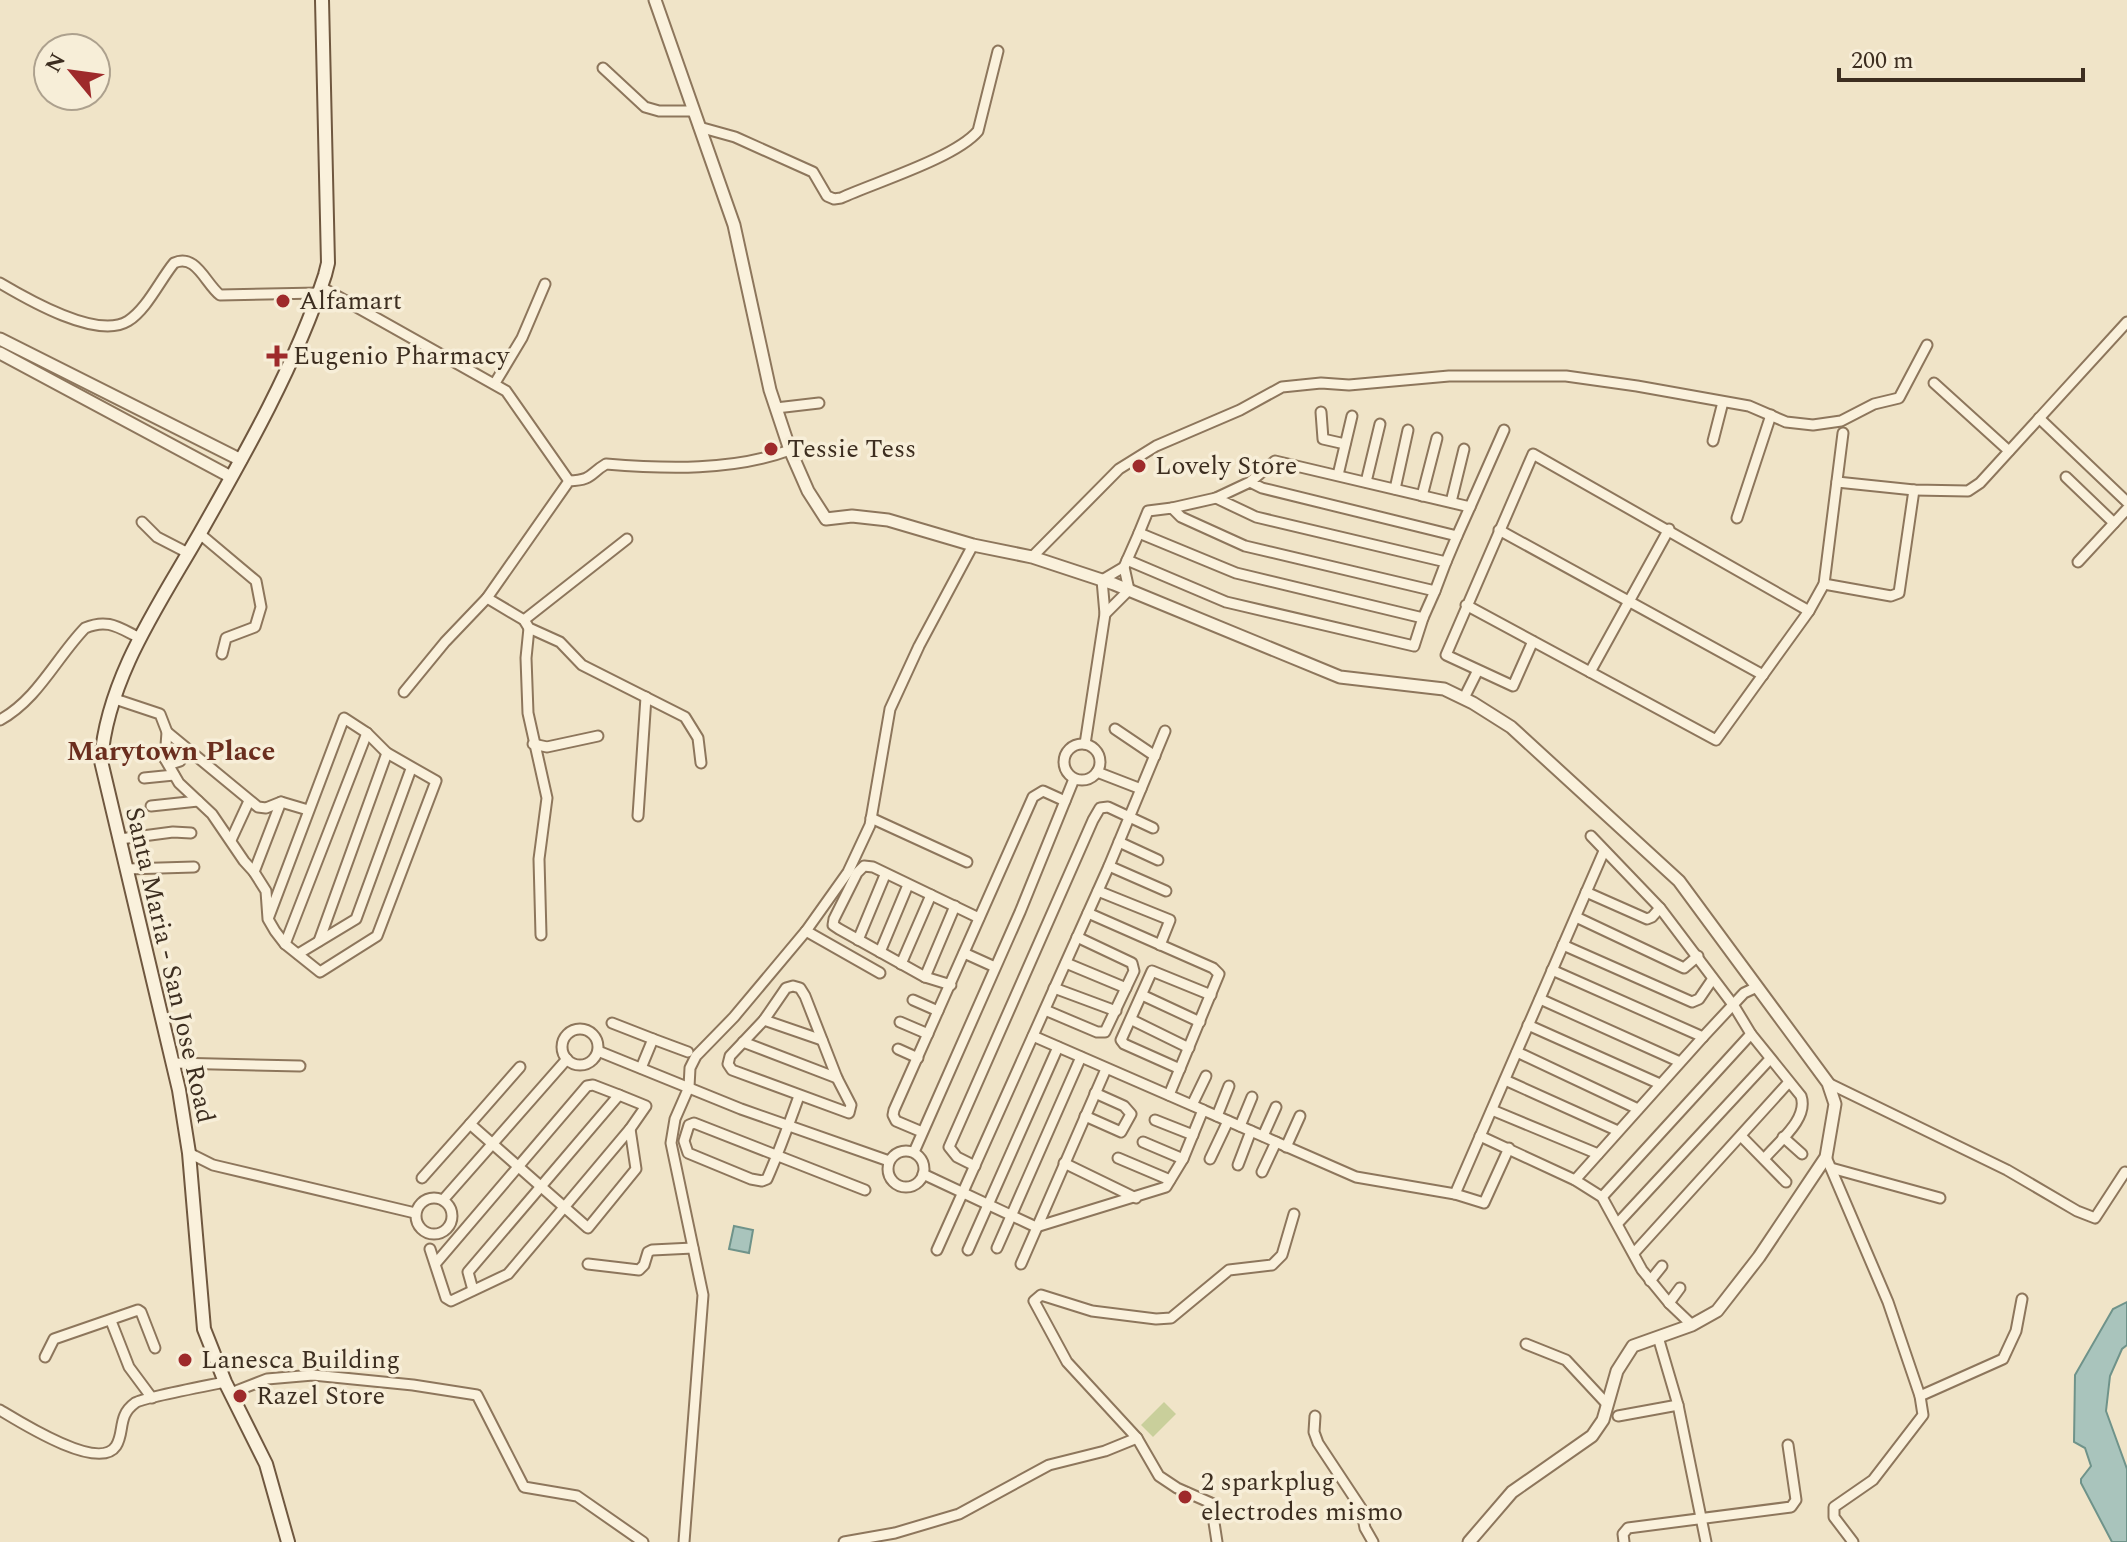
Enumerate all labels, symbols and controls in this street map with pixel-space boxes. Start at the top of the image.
north arrow [32,32,112,112]
scale bar [1839,32,2083,82]
text: 200 m [1851,43,1914,79]
text: N [37,47,75,79]
place label: Alfamart [299,281,402,321]
marker: Alfamart [274,292,292,310]
place label: Eugenio Pharmacy [293,336,511,376]
marker: Eugenio Pharmacy [268,347,286,365]
place label: Tessie Tess [787,429,916,469]
marker: Tessie Tess [762,440,780,458]
place label: Lovely Store [1155,446,1297,486]
marker: Lovely Store [1130,457,1148,475]
district label: Marytown Place [67,730,275,773]
street label: Santa Maria - San Jose Road [114,803,226,1127]
place label: Lanesca Building [201,1340,400,1380]
marker: Lanesca Building [176,1351,194,1369]
place label: Razel Store [256,1376,385,1416]
marker: Razel Store [231,1387,249,1405]
place label: 2 sparkplug electrodes mismo [1201,1462,1403,1532]
marker: 2 sparkplug electrodes mismo [1176,1488,1194,1506]

